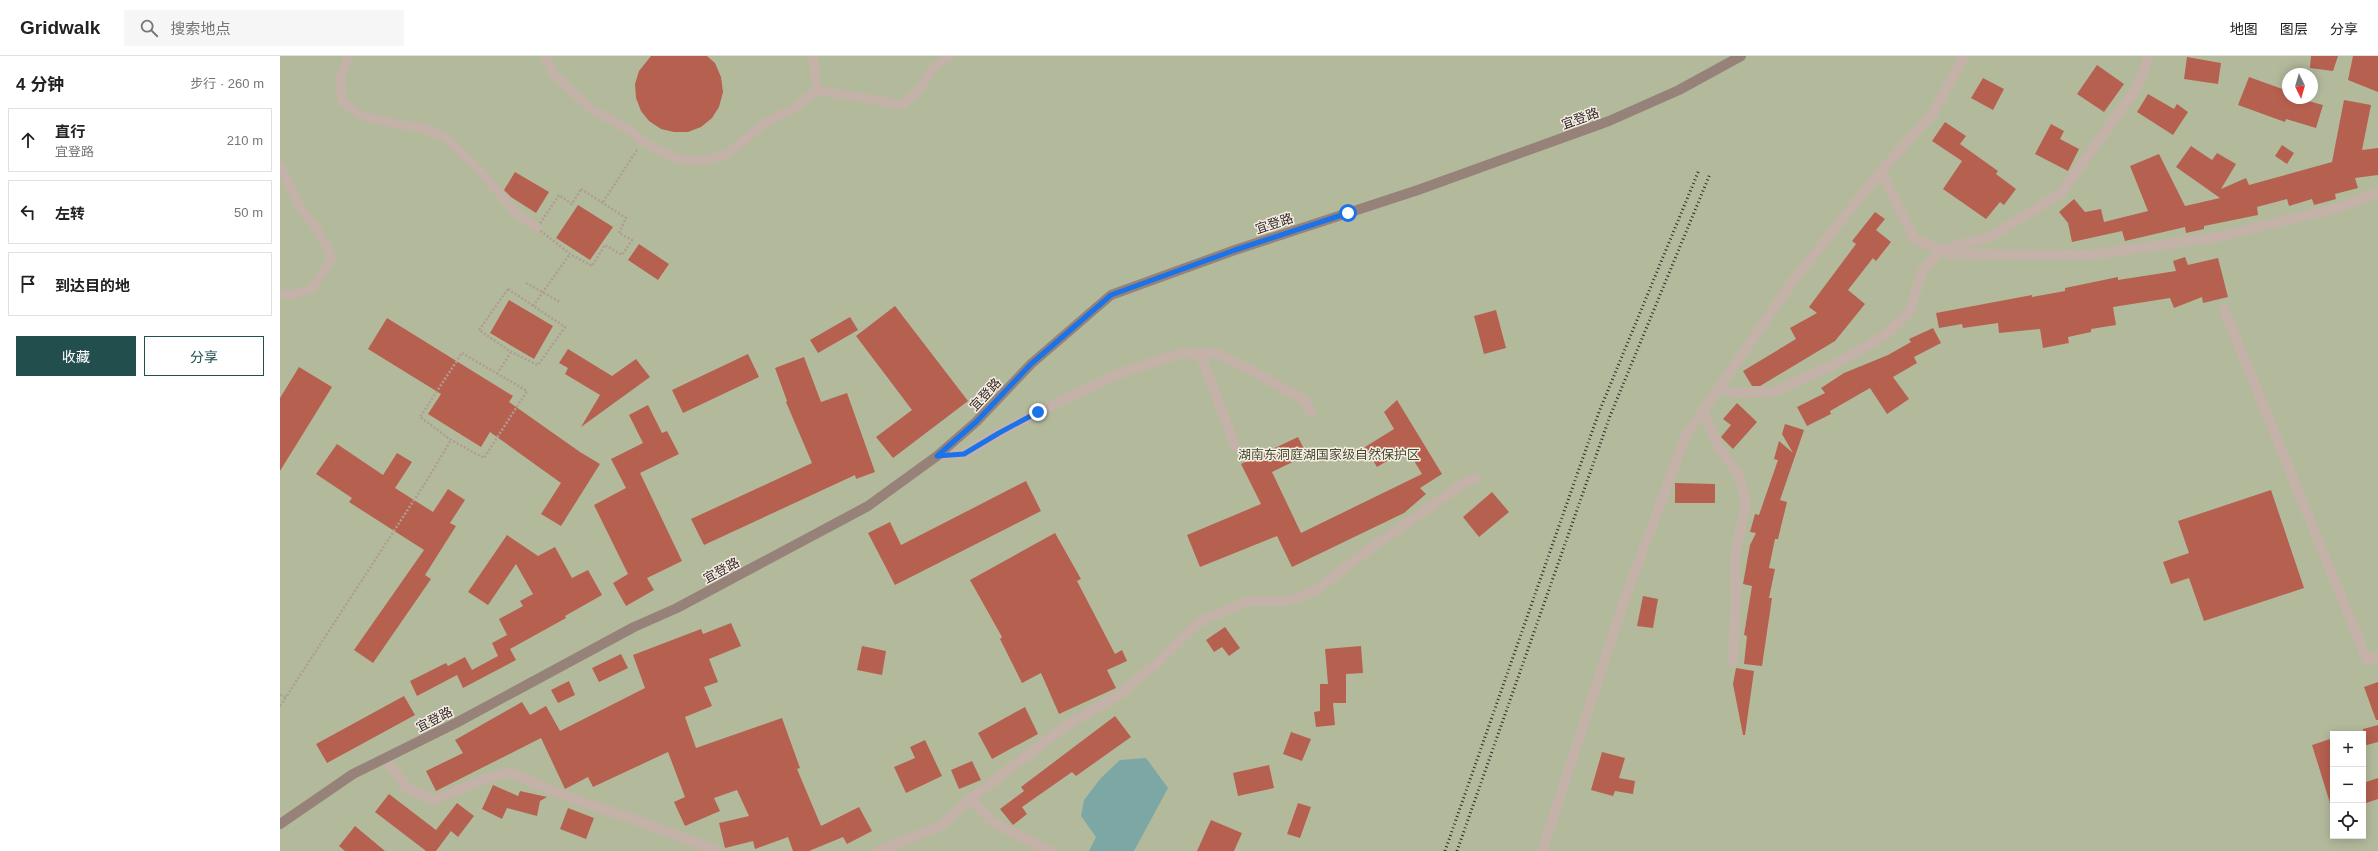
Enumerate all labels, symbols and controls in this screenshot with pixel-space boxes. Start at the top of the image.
search box [124,10,404,46]
text: Gridwalk [20,17,100,38]
icon: search [138,17,160,39]
text: 搜索地点 [170,20,230,37]
text: 地图 [2230,21,2258,37]
text: 图层 [2280,21,2308,37]
text: 分享 [2330,21,2358,37]
north arrow [2282,68,2318,104]
text: 4 分钟 [16,75,64,94]
text: 步行 · 260 m [190,76,264,91]
street label: 宜登路 [1559,105,1601,132]
text: 直行 [55,123,85,140]
icon: ahead [17,129,39,151]
text: 210 m [227,133,263,148]
text: 宜登路 [55,144,94,159]
icon: left [17,201,39,223]
route start [1339,204,1357,222]
text: 左转 [55,205,85,222]
text: 50 m [234,205,263,220]
street label: 宜登路 [1253,210,1295,237]
icon: arrive [17,273,39,295]
text: 到达目的地 [55,277,130,294]
button: 收藏 [16,336,136,376]
button: 分享 [144,336,264,376]
street label: 宜登路 [967,375,1004,414]
route end [1029,403,1047,421]
park label: 湖南东洞庭湖国家级自然保护区 [1238,447,1420,462]
street label: 宜登路 [700,555,742,586]
street label: 宜登路 [413,704,455,735]
map controls [2330,731,2366,839]
button: + [2330,731,2366,767]
button: − [2330,767,2366,803]
button: locate [2330,803,2366,839]

